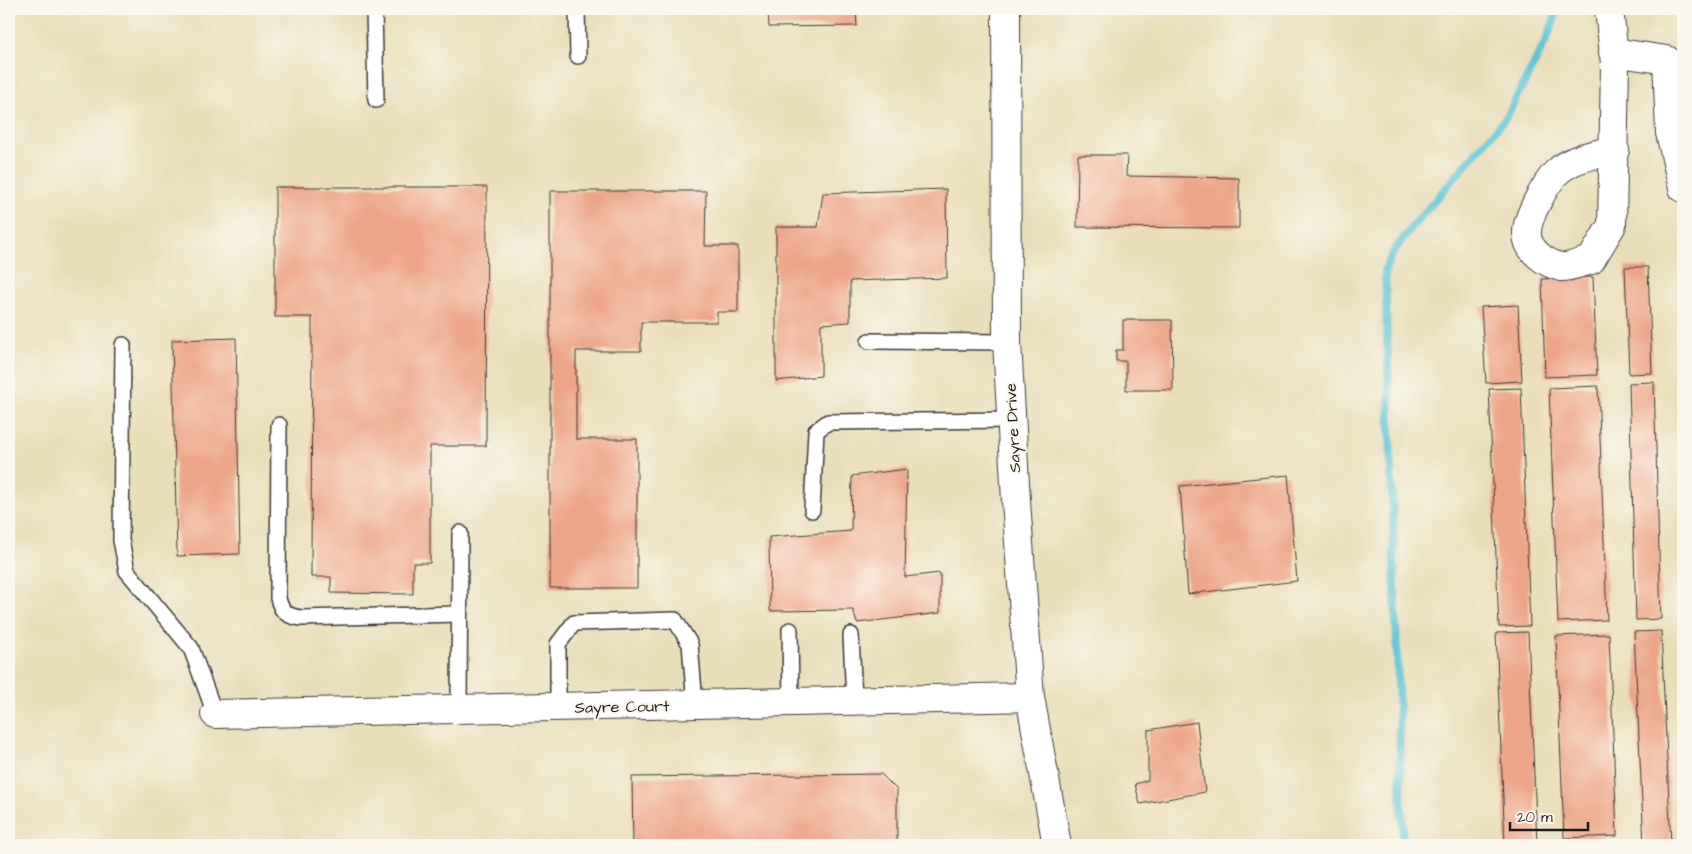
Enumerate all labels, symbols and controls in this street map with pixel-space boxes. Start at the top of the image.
street label: Sayre Drive [1000,382,1027,473]
street label: Sayre Court [574,695,670,720]
scale bar [1510,799,1587,831]
text: 20 m [1517,807,1553,828]

